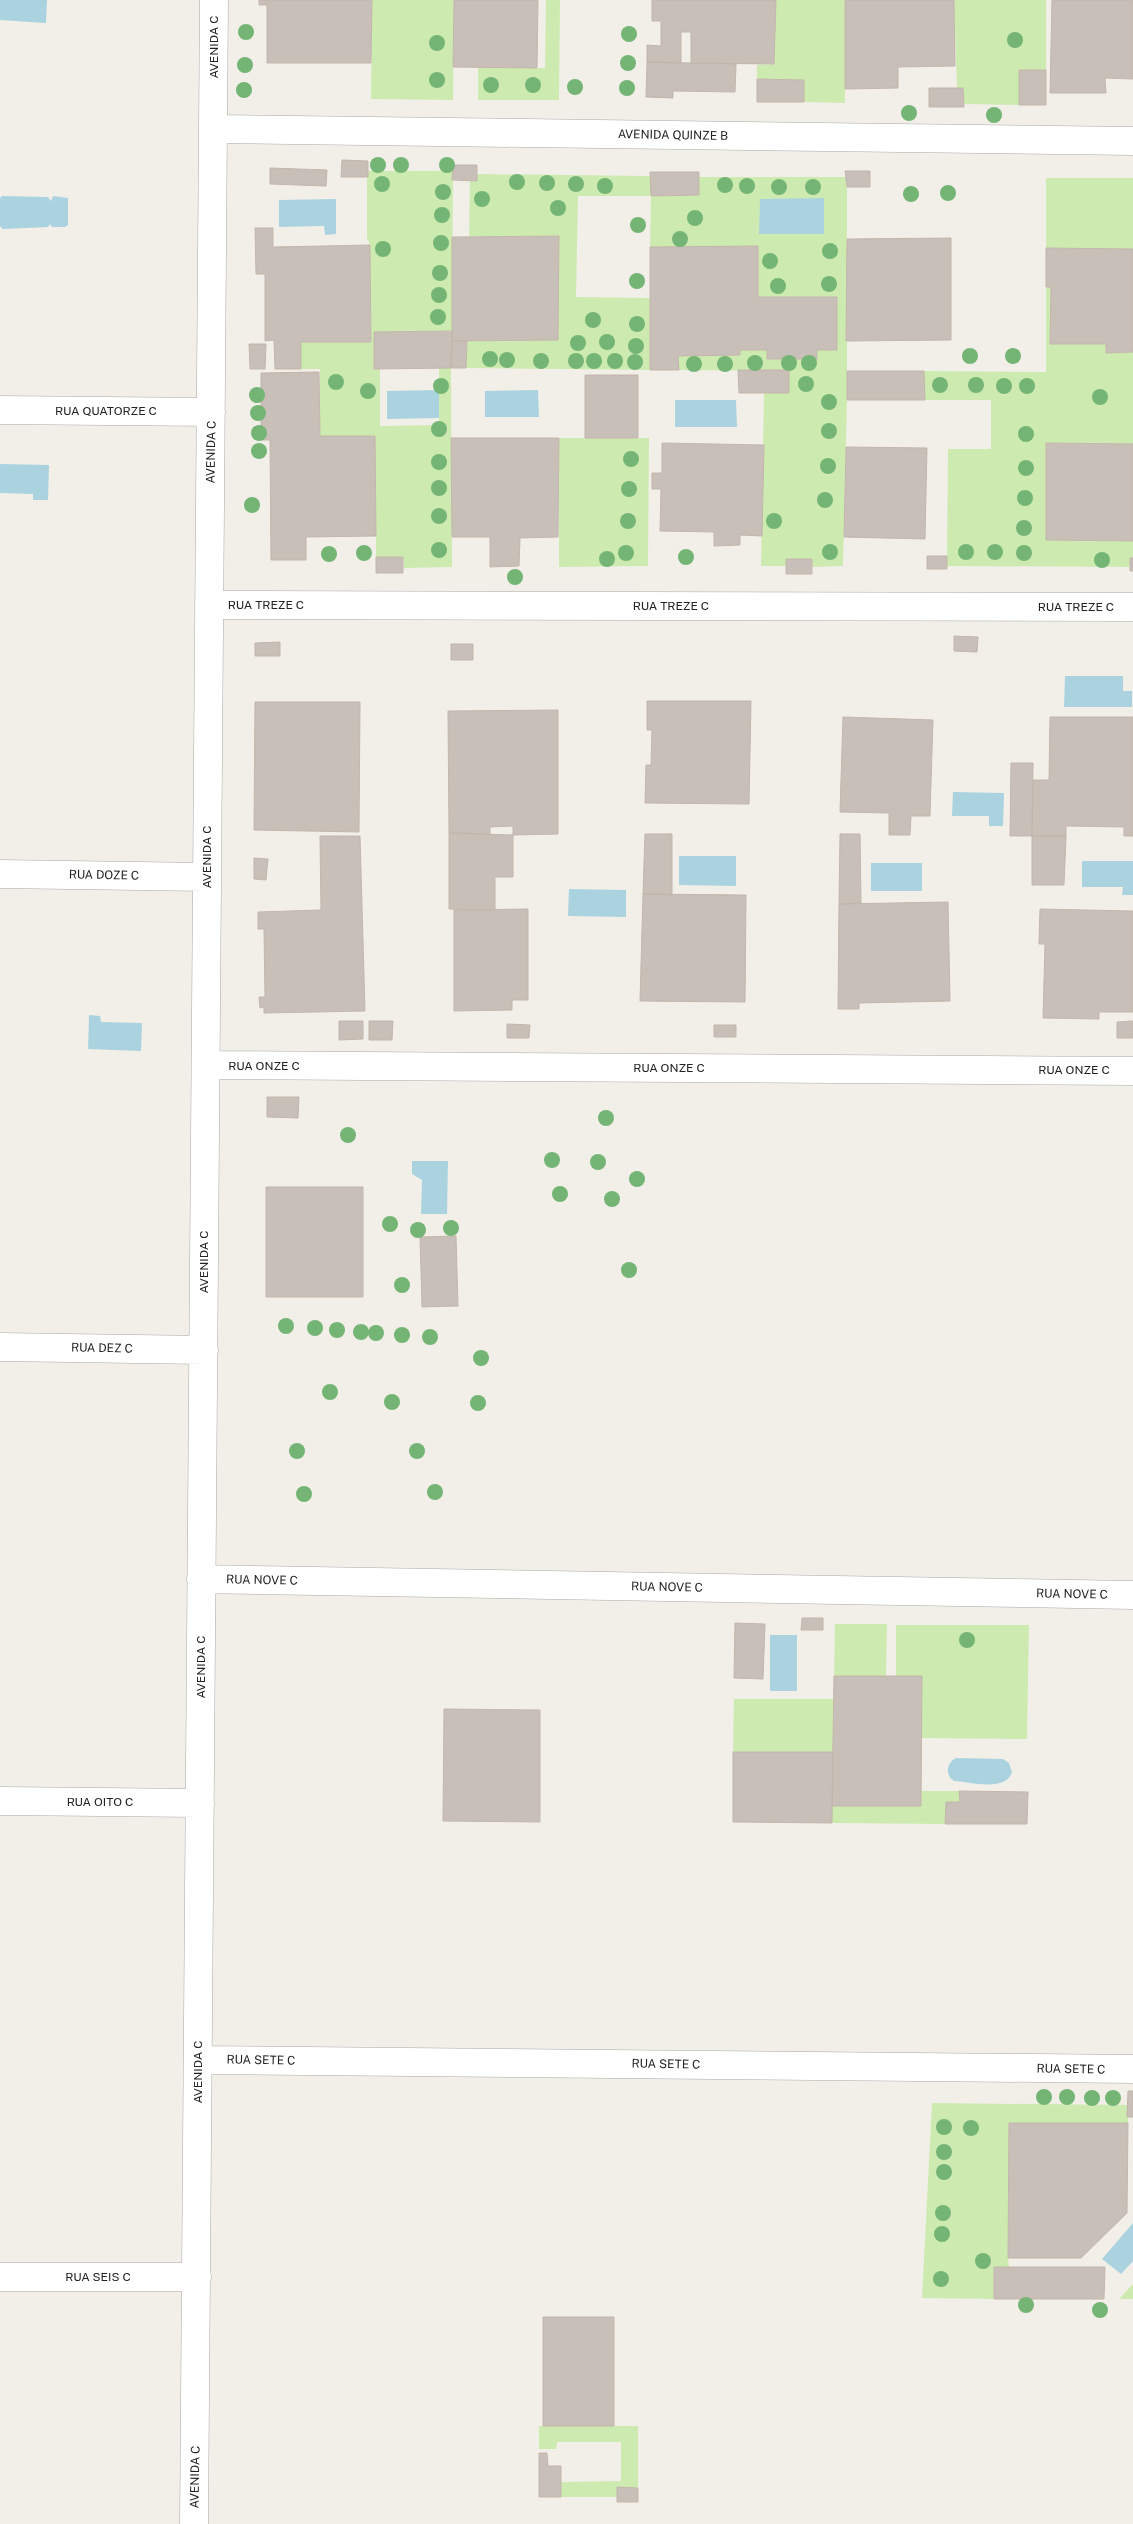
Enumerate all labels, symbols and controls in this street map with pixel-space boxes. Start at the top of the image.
street label: AVENIDA C [207,16,221,78]
street label: AVENIDA QUINZE B [618,127,728,143]
street label: RUA QUATORZE C [55,404,157,418]
street label: AVENIDA C [203,420,219,484]
street label: RUA TREZE C [228,598,304,612]
street label: RUA TREZE C [633,599,709,613]
street label: RUA TREZE C [1038,600,1114,614]
street label: AVENIDA C [200,826,214,888]
street label: RUA DOZE C [69,867,139,883]
street label: RUA ONZE C [228,1059,300,1073]
street label: RUA ONZE C [633,1061,705,1075]
street label: RUA ONZE C [1038,1063,1110,1077]
street label: AVENIDA C [197,1231,211,1293]
street label: RUA DEZ C [71,1340,133,1356]
street label: RUA NOVE C [226,1572,298,1588]
street label: RUA NOVE C [631,1579,703,1595]
street label: RUA NOVE C [1036,1586,1108,1602]
street label: AVENIDA C [194,1636,208,1698]
street label: RUA OITO C [67,1795,133,1809]
street label: AVENIDA C [191,2041,205,2103]
street label: RUA SETE C [227,2052,295,2068]
street label: RUA SETE C [632,2056,700,2072]
street label: RUA SETE C [1037,2061,1105,2077]
street label: RUA SEIS C [65,2270,131,2284]
street label: AVENIDA C [187,2445,203,2509]

